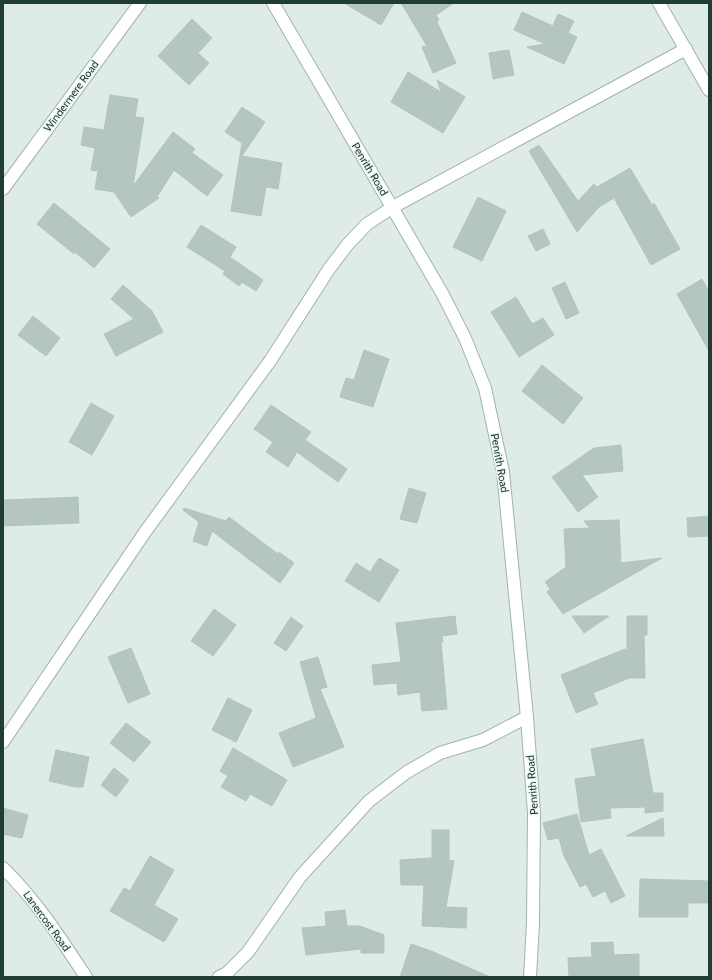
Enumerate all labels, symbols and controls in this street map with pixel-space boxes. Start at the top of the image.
street label: Windermere Road [40,58,102,134]
street label: Penrith Road [349,140,391,198]
street label: Penrith Road [488,432,512,494]
street label: Penrith Road [523,755,541,815]
street label: Lanercost Road [20,888,74,954]

